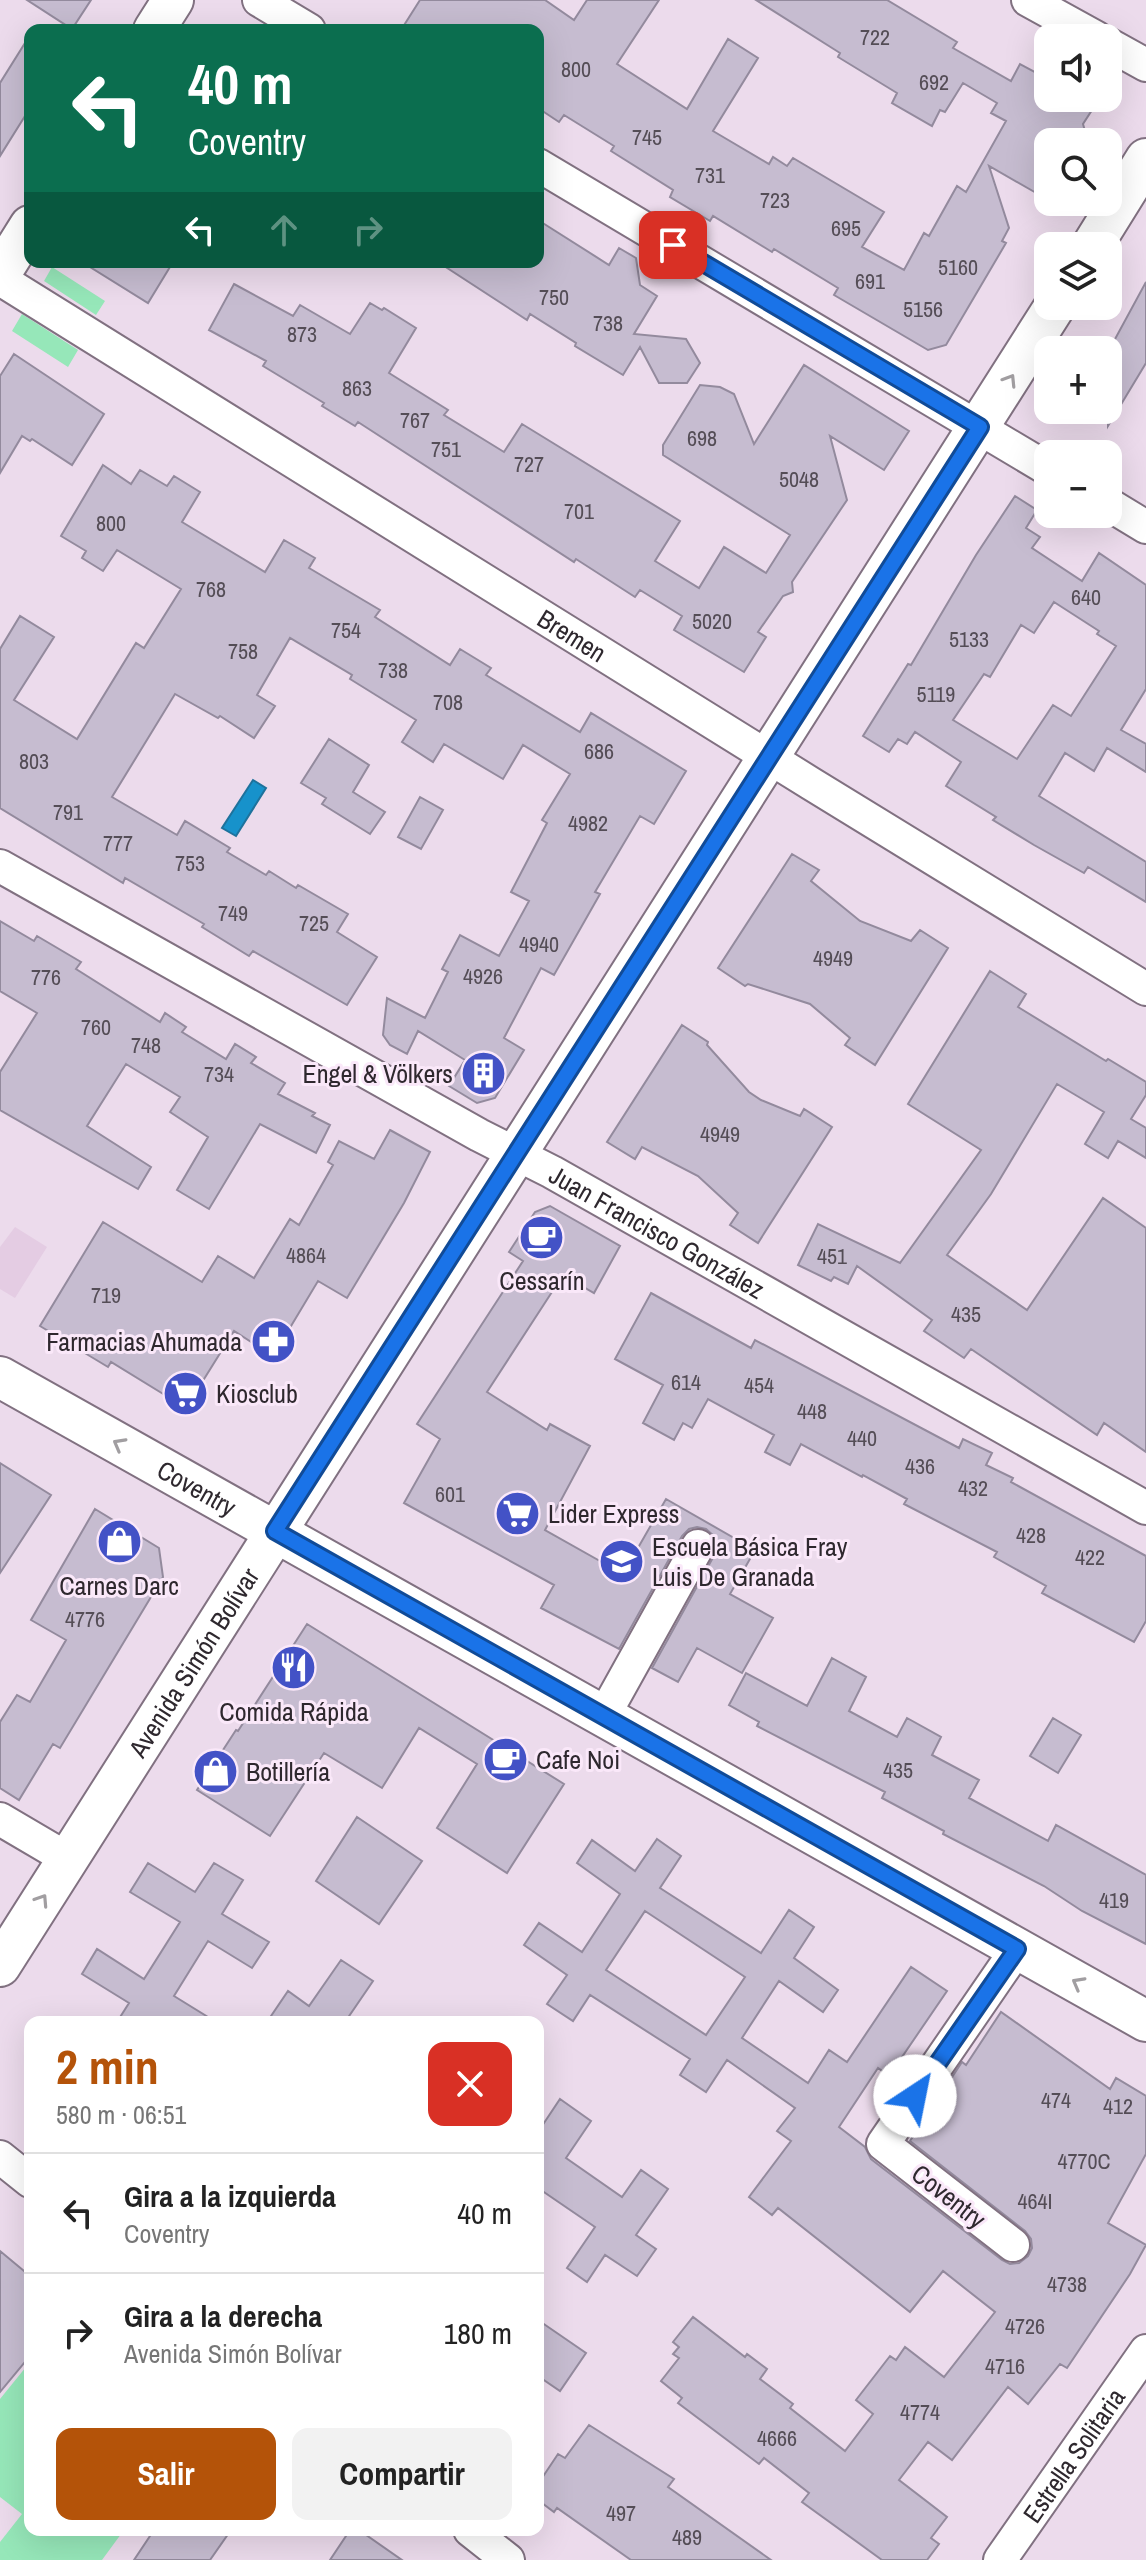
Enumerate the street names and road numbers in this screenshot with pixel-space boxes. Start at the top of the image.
street label: Bremen [531,600,613,670]
street label: Juan Francisco González [543,1157,771,1306]
street label: Coventry [151,1452,243,1524]
street label: Avenida Simón Bolívar [119,1561,266,1764]
street label: Coventry [905,2156,994,2236]
street label: Estrella Solitaria [1014,2381,1133,2529]

